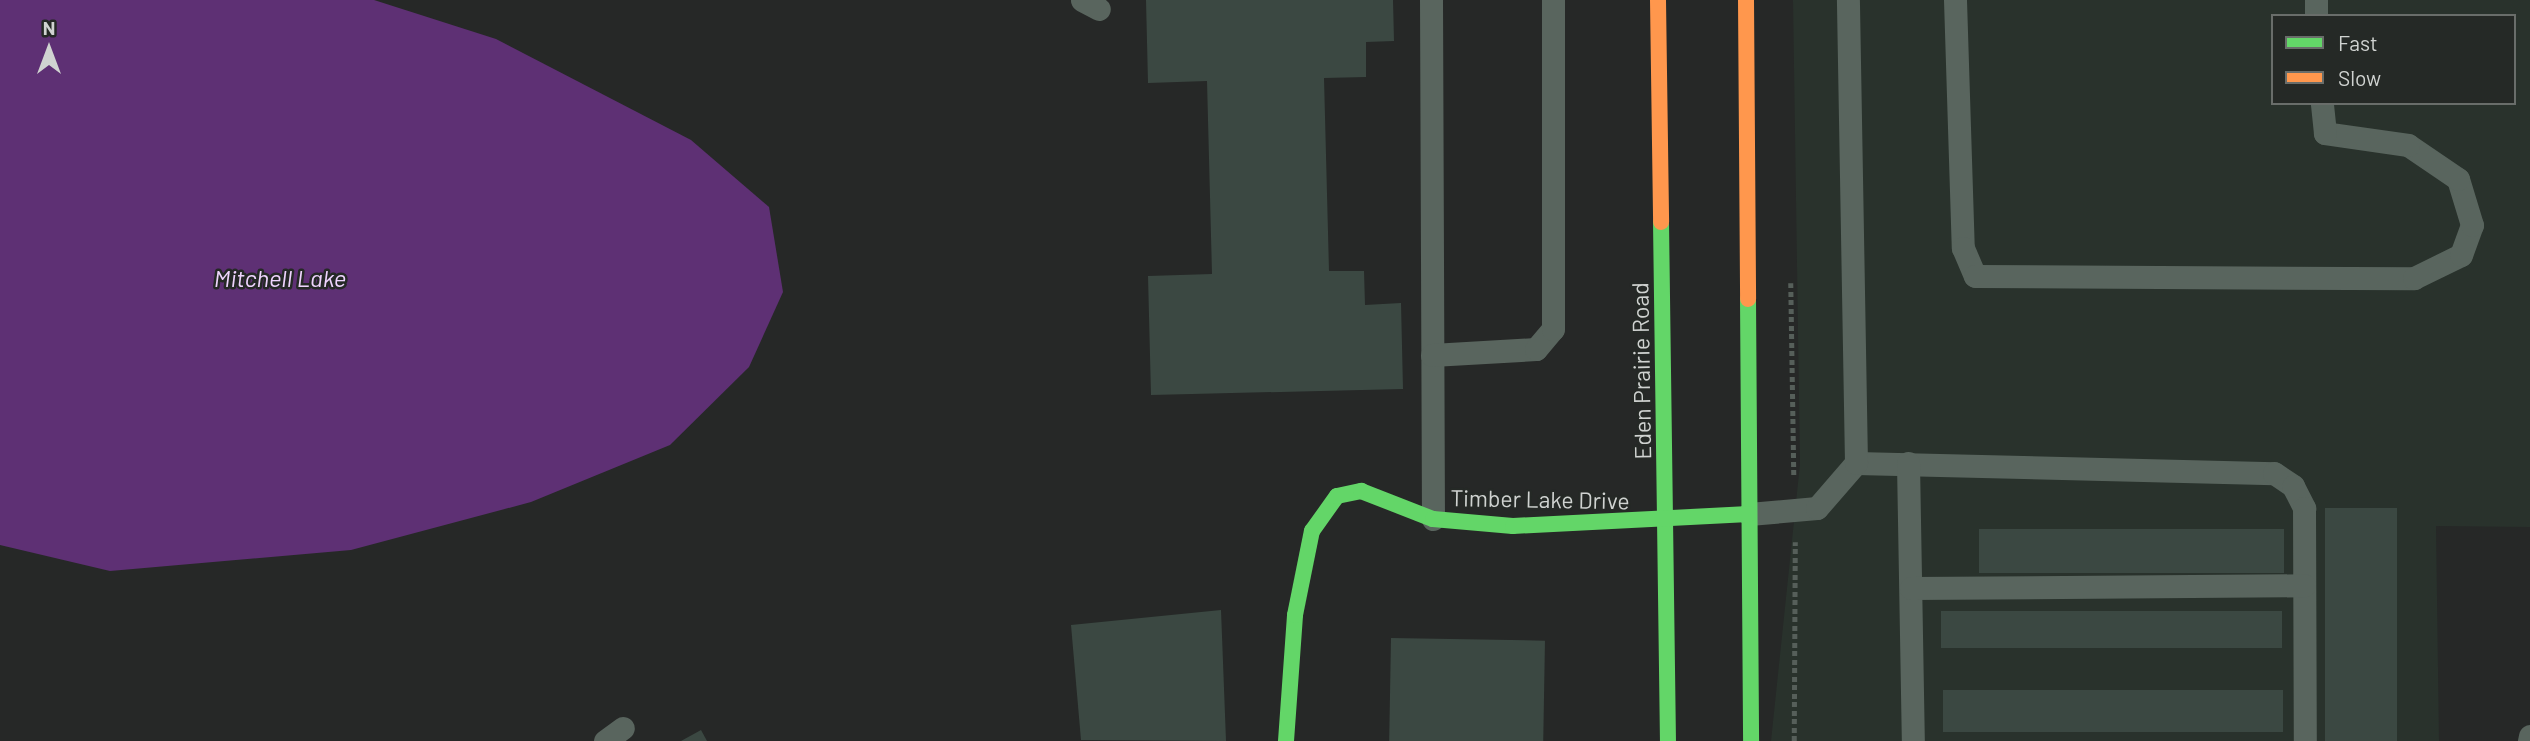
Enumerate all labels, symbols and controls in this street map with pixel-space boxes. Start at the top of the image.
north arrow [14,14,84,84]
legend [2271,14,2516,105]
text: N [43,16,55,39]
text: Fast [2338,30,2378,55]
text: Slow [2338,65,2381,90]
water label: Mitchell Lake [214,264,346,292]
street label: Eden Prairie Road [1626,282,1656,460]
street label: Timber Lake Drive [1450,484,1630,514]

